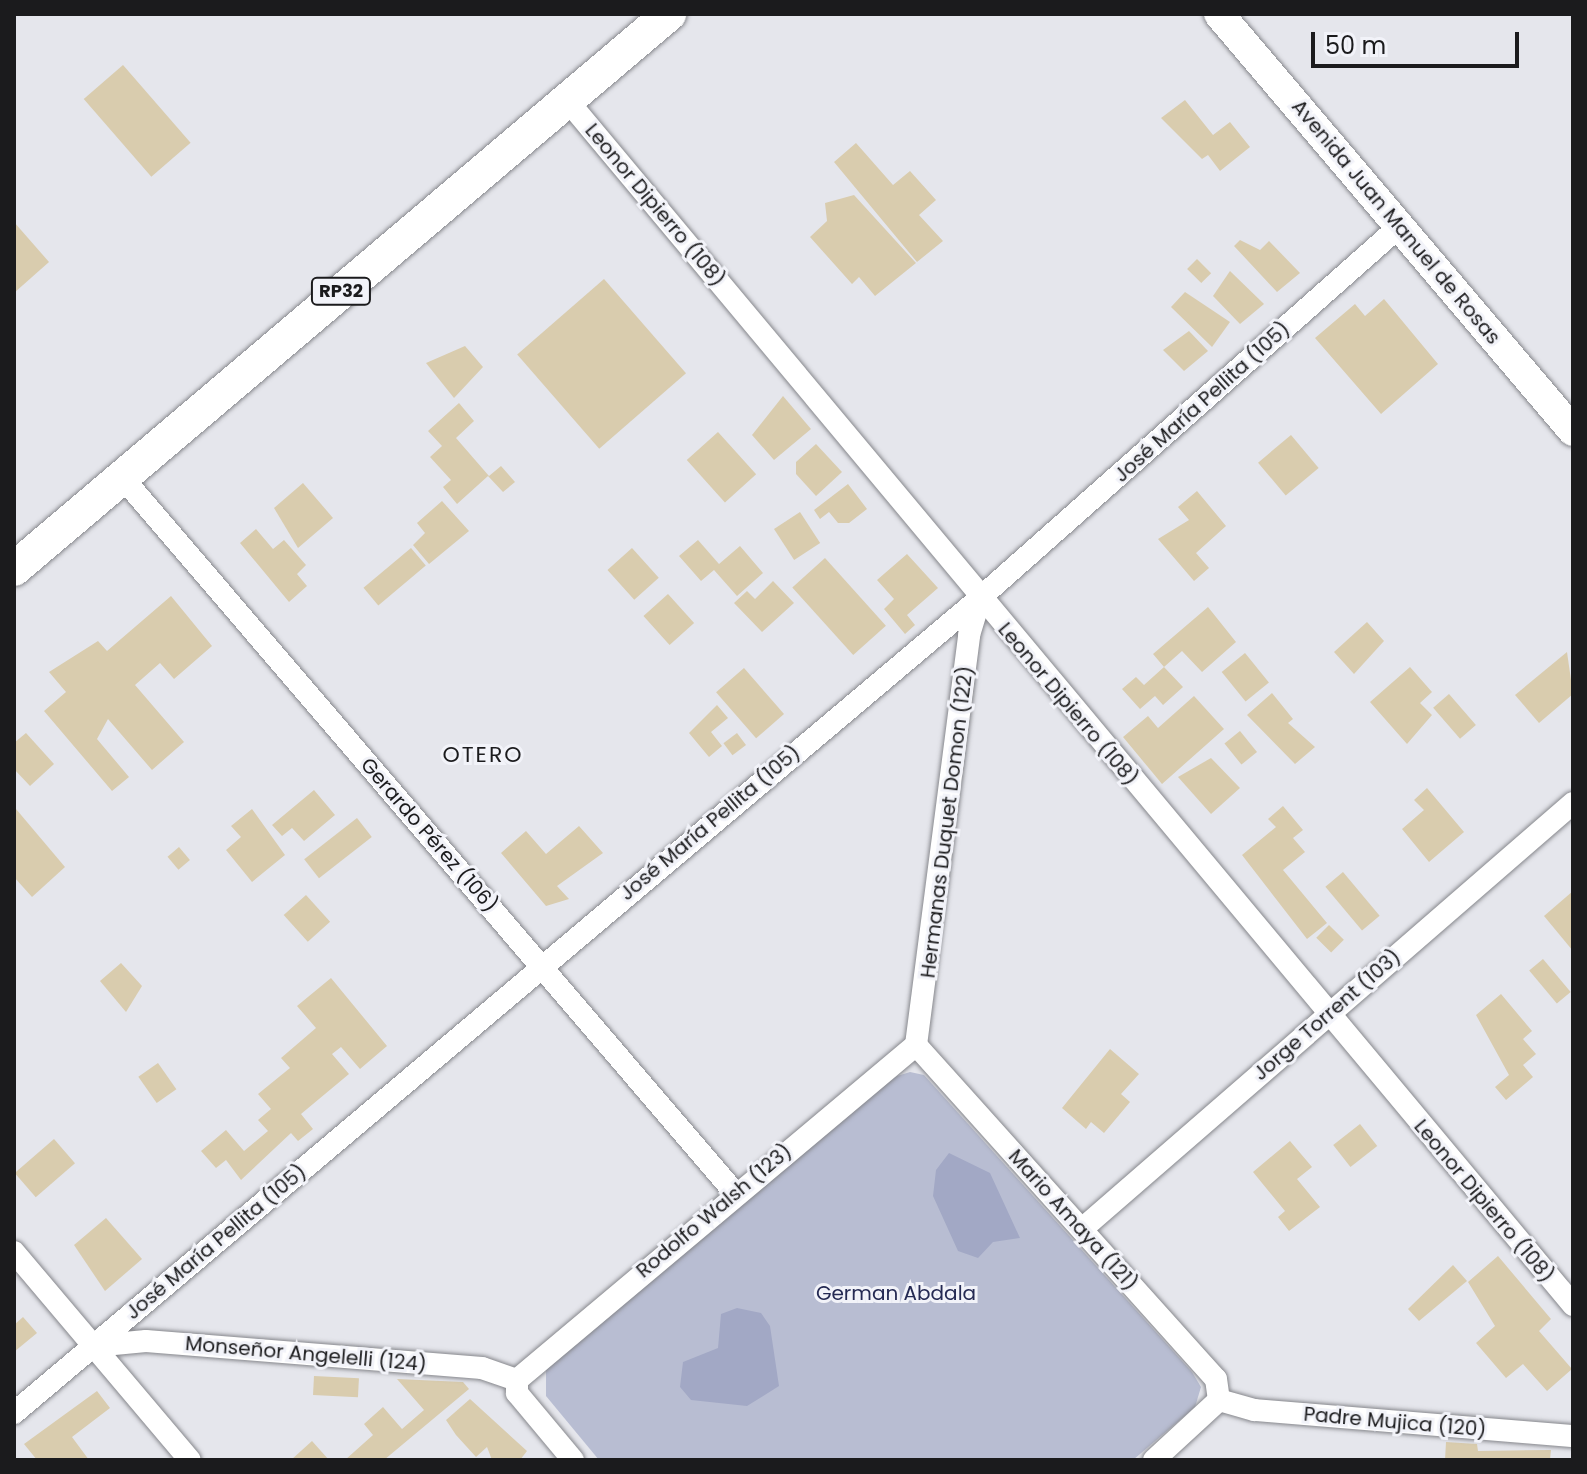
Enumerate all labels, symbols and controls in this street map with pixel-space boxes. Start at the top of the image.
scale bar [1315,16,1523,66]
text: 50 m [1325,29,1386,62]
street label: Avenida Juan Manuel de Rosas [1287,95,1505,349]
street label: Leonor Dipierro (108) [580,119,730,291]
road number: RP32 [309,277,373,305]
street label: José María Pellita (105) [1109,317,1295,487]
street label: Leonor Dipierro (108) [993,618,1143,790]
street label: Hermanas Duquet Domon (122) [916,665,978,979]
street label: José María Pellita (105) [615,740,805,906]
district label: OTERO [442,742,524,768]
street label: Gerardo Pérez (106) [356,753,502,917]
street label: Jorge Torrent (103) [1248,944,1406,1086]
street label: Leonor Dipierro (108) [1409,1115,1559,1287]
street label: Rodolfo Walsh (123) [631,1139,797,1283]
street label: Mario Amaya (121) [1003,1145,1143,1295]
street label: José María Pellita (105) [121,1159,311,1325]
park label: German Abdala [816,1281,976,1305]
street label: Monseñor Angelelli (124) [184,1331,428,1377]
street label: Padre Mujica (120) [1303,1402,1487,1442]

